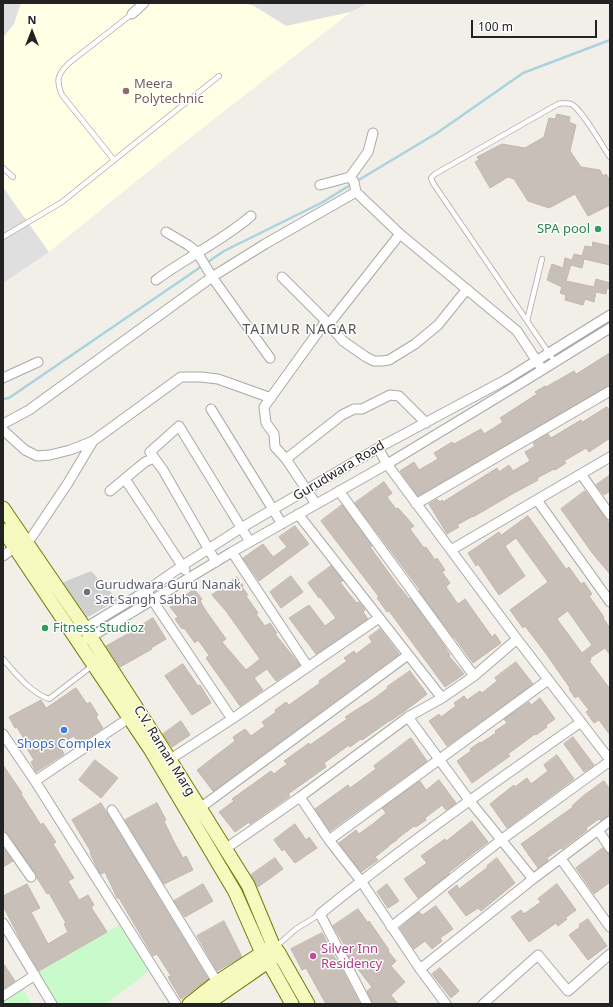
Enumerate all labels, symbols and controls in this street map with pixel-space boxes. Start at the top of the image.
north arrow [12,12,52,52]
text: N [28,12,36,27]
scale bar [473,12,599,38]
text: 100 m [478,18,513,35]
place label: Meera Polytechnic [134,76,204,107]
marker: Meera Polytechnic [121,86,131,96]
place label: SPA pool [537,221,590,237]
marker: SPA pool [593,224,603,234]
district label: TAIMUR NAGAR [243,322,357,338]
street label: Gurudwara Road [291,438,387,504]
place label: Gurudwara Guru Nanak Sat Sangh Sabha [95,577,241,608]
marker: Gurudwara Guru Nanak Sat Sangh Sabha [82,587,92,597]
place label: Fitness Studioz [53,620,144,636]
marker: Fitness Studioz [40,623,50,633]
street label: C.V. Raman Marg [130,703,198,799]
marker: Shops Complex [59,725,69,735]
place label: Shops Complex [17,736,111,752]
place label: Silver Inn Residency [321,941,382,972]
marker: Silver Inn Residency [308,951,318,961]

